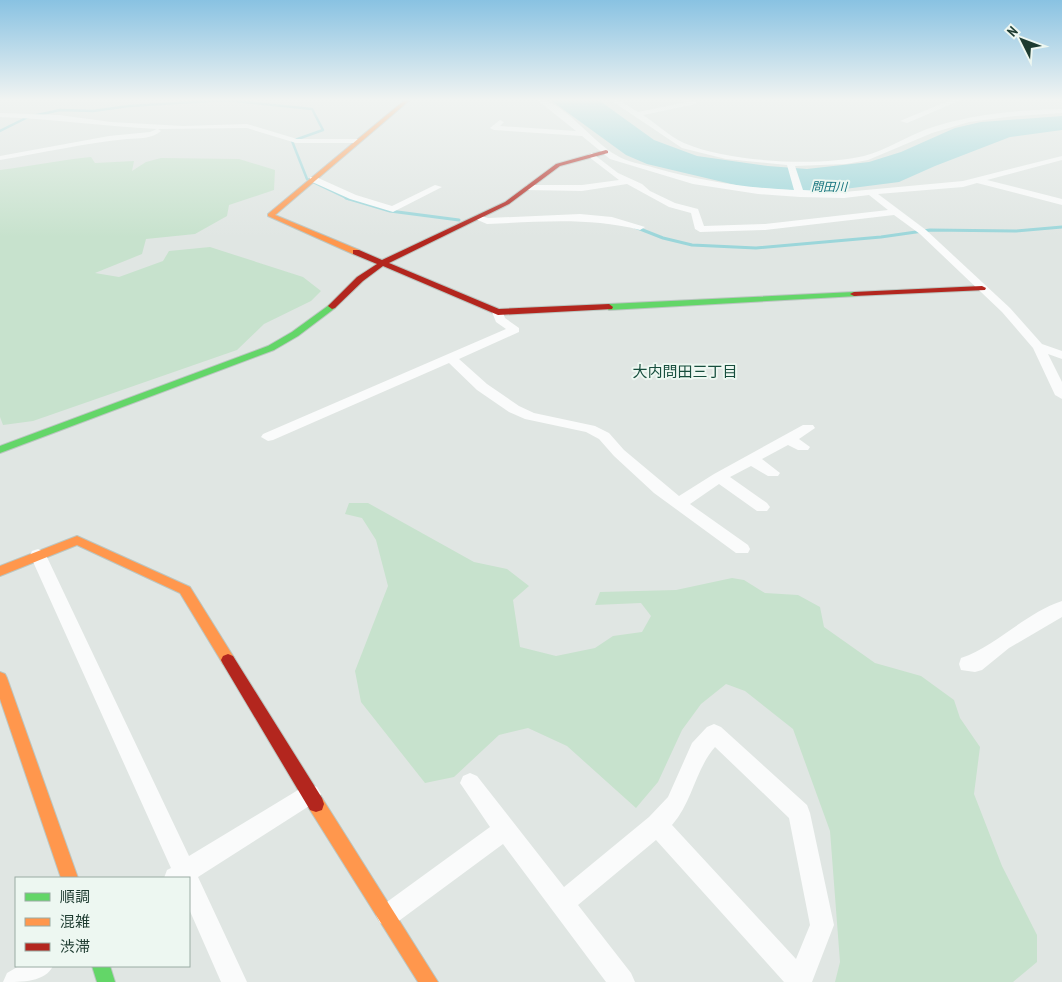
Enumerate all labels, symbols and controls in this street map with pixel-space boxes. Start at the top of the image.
north arrow [997,15,1047,65]
text: N [1003,22,1022,40]
water label: 問田川 [811,179,849,194]
district label: 大内問田三丁目 [632,362,738,381]
legend [15,877,190,967]
text: 順調 [60,887,90,906]
text: 混雑 [60,912,90,931]
text: 渋滞 [60,937,90,956]

